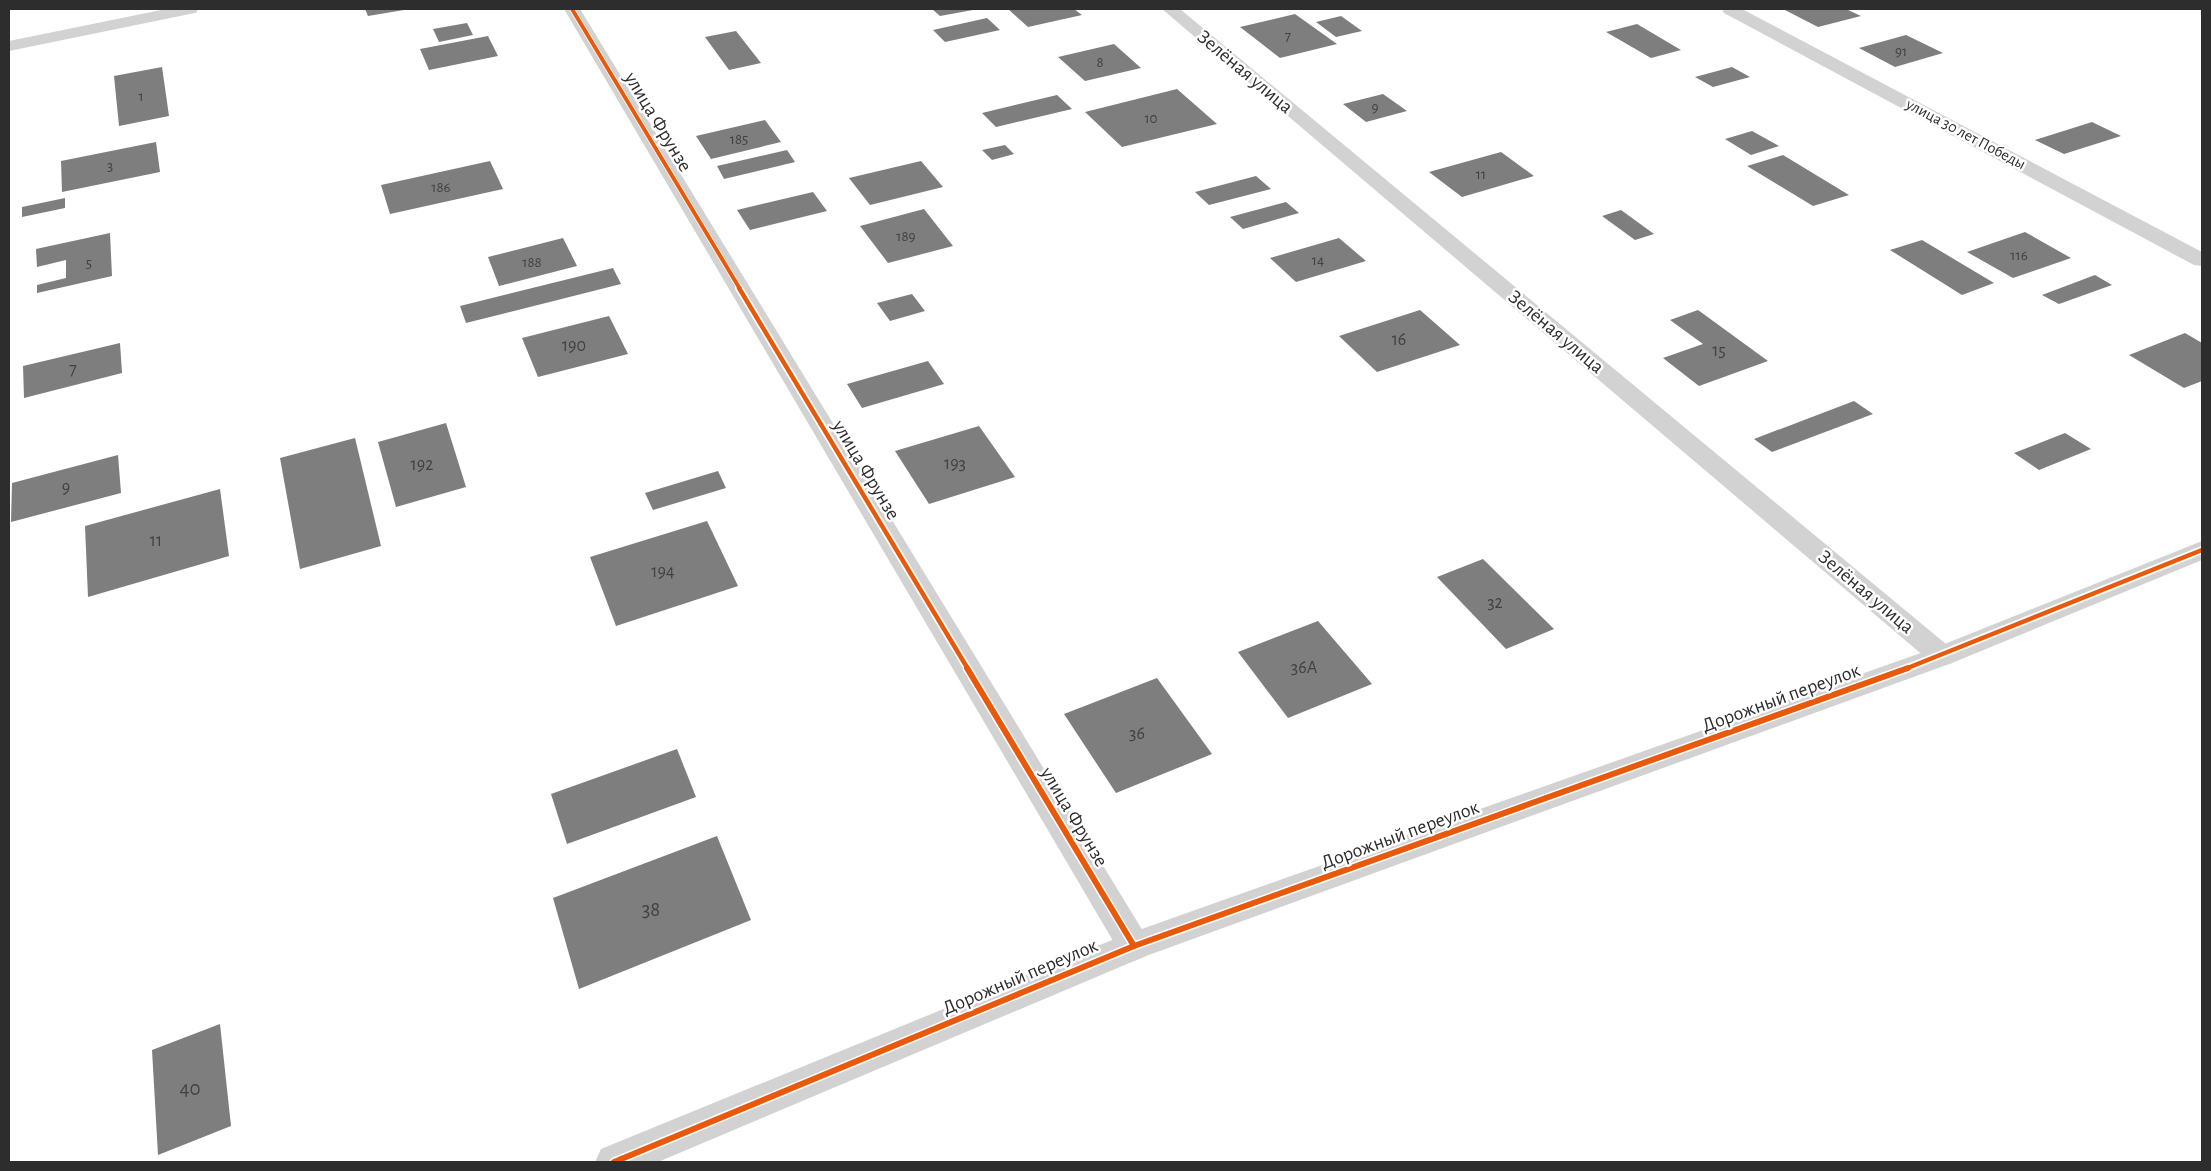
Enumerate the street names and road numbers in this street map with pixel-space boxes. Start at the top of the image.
street label: Зелёная улица [1193,26,1297,118]
street label: улица Фрунзе [620,68,695,175]
street label: улица 30 лет Победы [1902,95,2028,173]
street label: Зелёная улица [1504,286,1608,378]
street label: улица Фрунзе [828,416,903,523]
street label: Зелёная улица [1814,546,1918,638]
street label: Дорожный переулок [1699,660,1863,736]
street label: улица Фрунзе [1036,763,1111,870]
street label: Дорожный переулок [1318,797,1482,873]
street label: Дорожный переулок [939,935,1101,1019]

